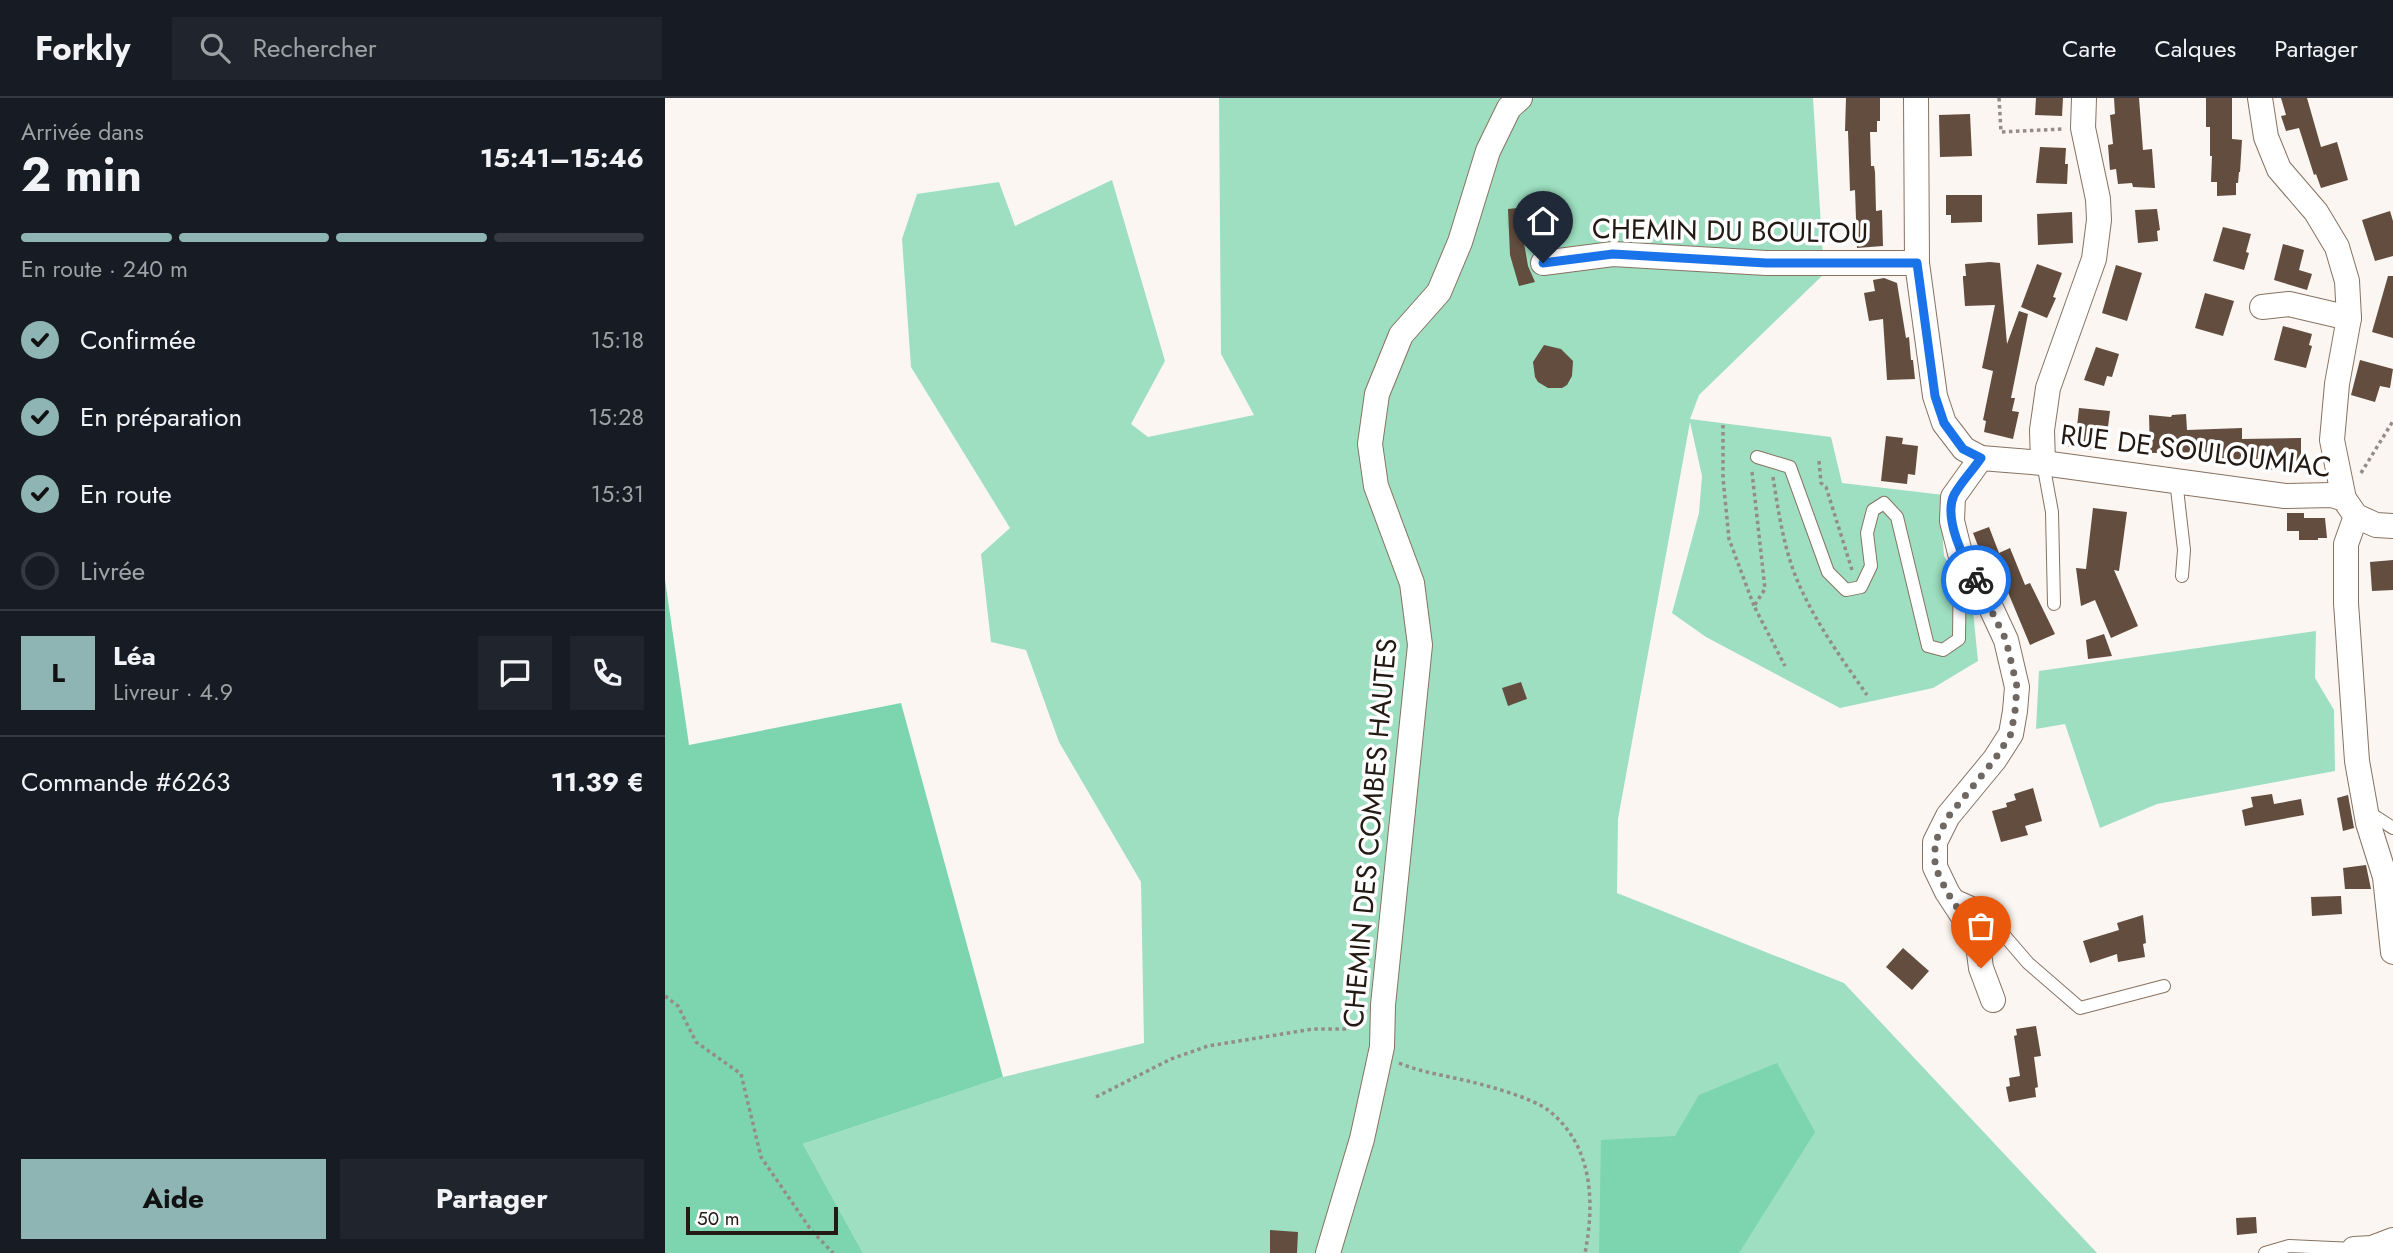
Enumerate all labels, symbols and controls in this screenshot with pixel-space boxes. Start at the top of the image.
search box [172,17,662,80]
text: Forkly [35,25,130,72]
icon: search [196,29,234,67]
text: Rechercher [252,29,377,67]
text: Carte [2062,31,2116,66]
text: Calques [2154,31,2236,66]
text: Partager [2274,31,2358,66]
text: Arrivée dans [21,115,144,149]
text: 15:41–15:46 [480,139,644,177]
text: 2 min [21,142,142,208]
pin [1513,191,1573,263]
icon: home [1524,202,1562,240]
street label: CHEMIN DU BOULTOU [1591,208,1869,254]
text: En route · 240 m [21,252,188,286]
icon: check [21,321,59,359]
text: Confirmée [80,321,196,359]
text: 15:18 [591,323,644,357]
icon: check [21,398,59,436]
text: En préparation [80,398,242,436]
text: 15:28 [588,400,644,434]
street label: RUE DE SOULOUMIAC [2058,414,2334,488]
icon: check [21,475,59,513]
text: En route [80,475,172,513]
text: 15:31 [591,477,644,511]
courier [1941,545,2011,615]
text: Livrée [80,552,145,590]
icon: bike [1957,561,1995,599]
button: chat [478,636,552,710]
button: phone [570,636,644,710]
street label: CHEMIN DES COMBES HAUTES [1333,636,1407,1030]
text: Léa [113,637,156,675]
text: L [51,654,65,692]
text: Livreur · 4.9 [113,675,233,709]
text: Commande #6263 [21,763,230,801]
text: 11.39 € [551,763,644,801]
pin [1951,896,2011,968]
icon: bag [1962,907,2000,945]
button: Aide [21,1159,326,1239]
button: Partager [340,1159,644,1239]
scale bar [686,1204,838,1236]
text: 50 m [697,1205,740,1232]

